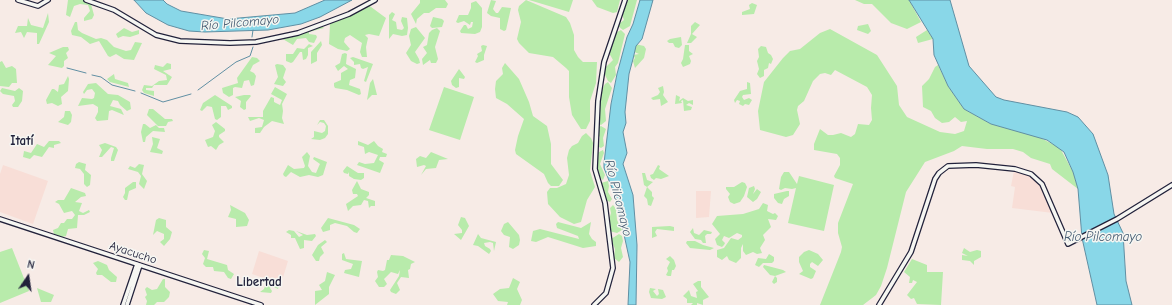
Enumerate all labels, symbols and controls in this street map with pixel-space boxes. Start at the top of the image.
water label: Río Pilcomayo [200,12,280,34]
district label: Itatí [10,133,34,149]
water label: Río Pilcomayo [601,158,635,238]
water label: Río Pilcomayo [1064,229,1142,245]
street label: Ayacucho [108,239,158,267]
north arrow [8,257,48,297]
text: N [26,258,36,272]
district label: Libertad [236,274,282,290]

